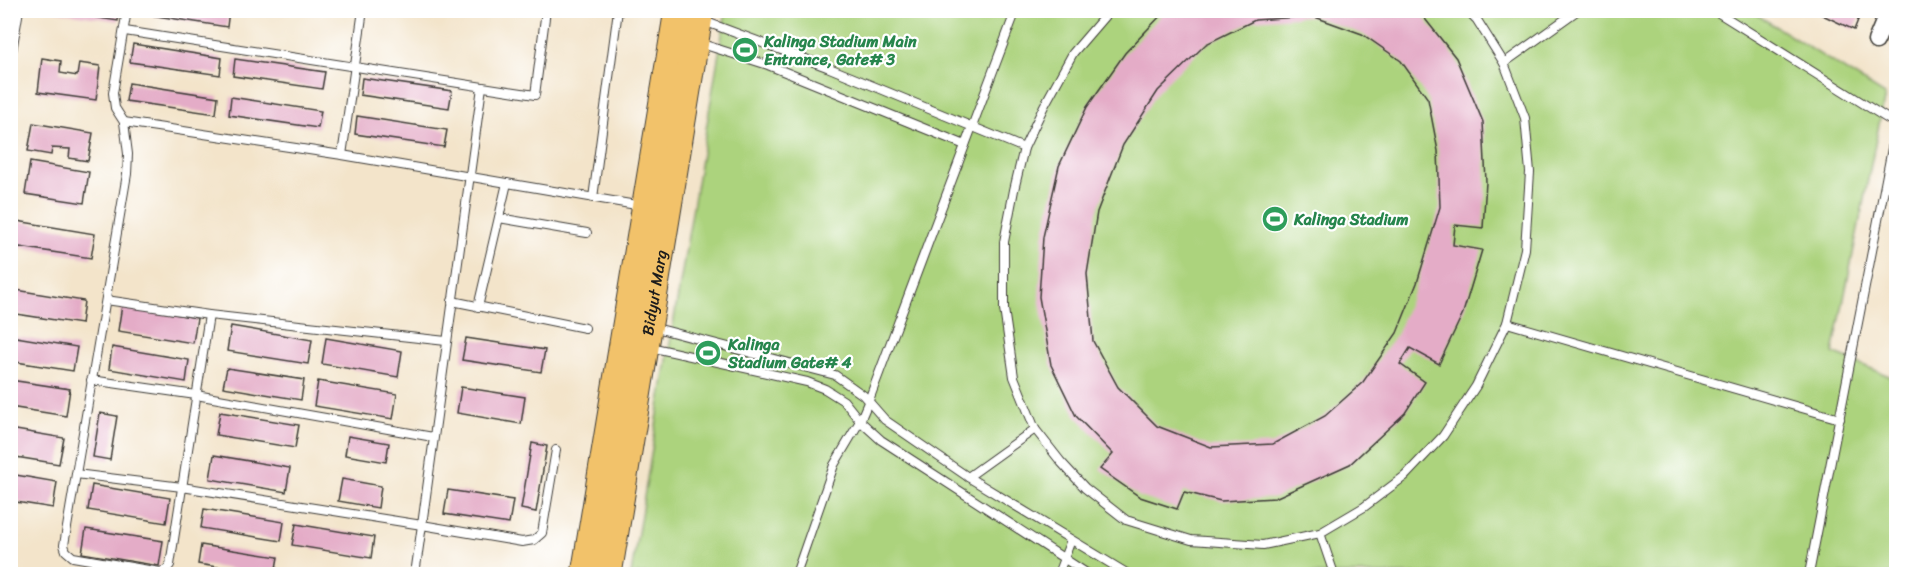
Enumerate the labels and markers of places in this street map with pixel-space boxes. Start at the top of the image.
place label: Kalinga Stadium Main Entrance, Gate# 3 [763,27,917,74]
sports icon: Kalinga Stadium Main Entrance, Gate# 3 [730,35,760,65]
sports icon: Kalinga Stadium [1260,204,1290,234]
place label: Kalinga Stadium [1293,205,1408,234]
place label: Kalinga Stadium Gate# 4 [727,330,851,377]
sports icon: Kalinga Stadium Gate# 4 [693,338,723,368]

